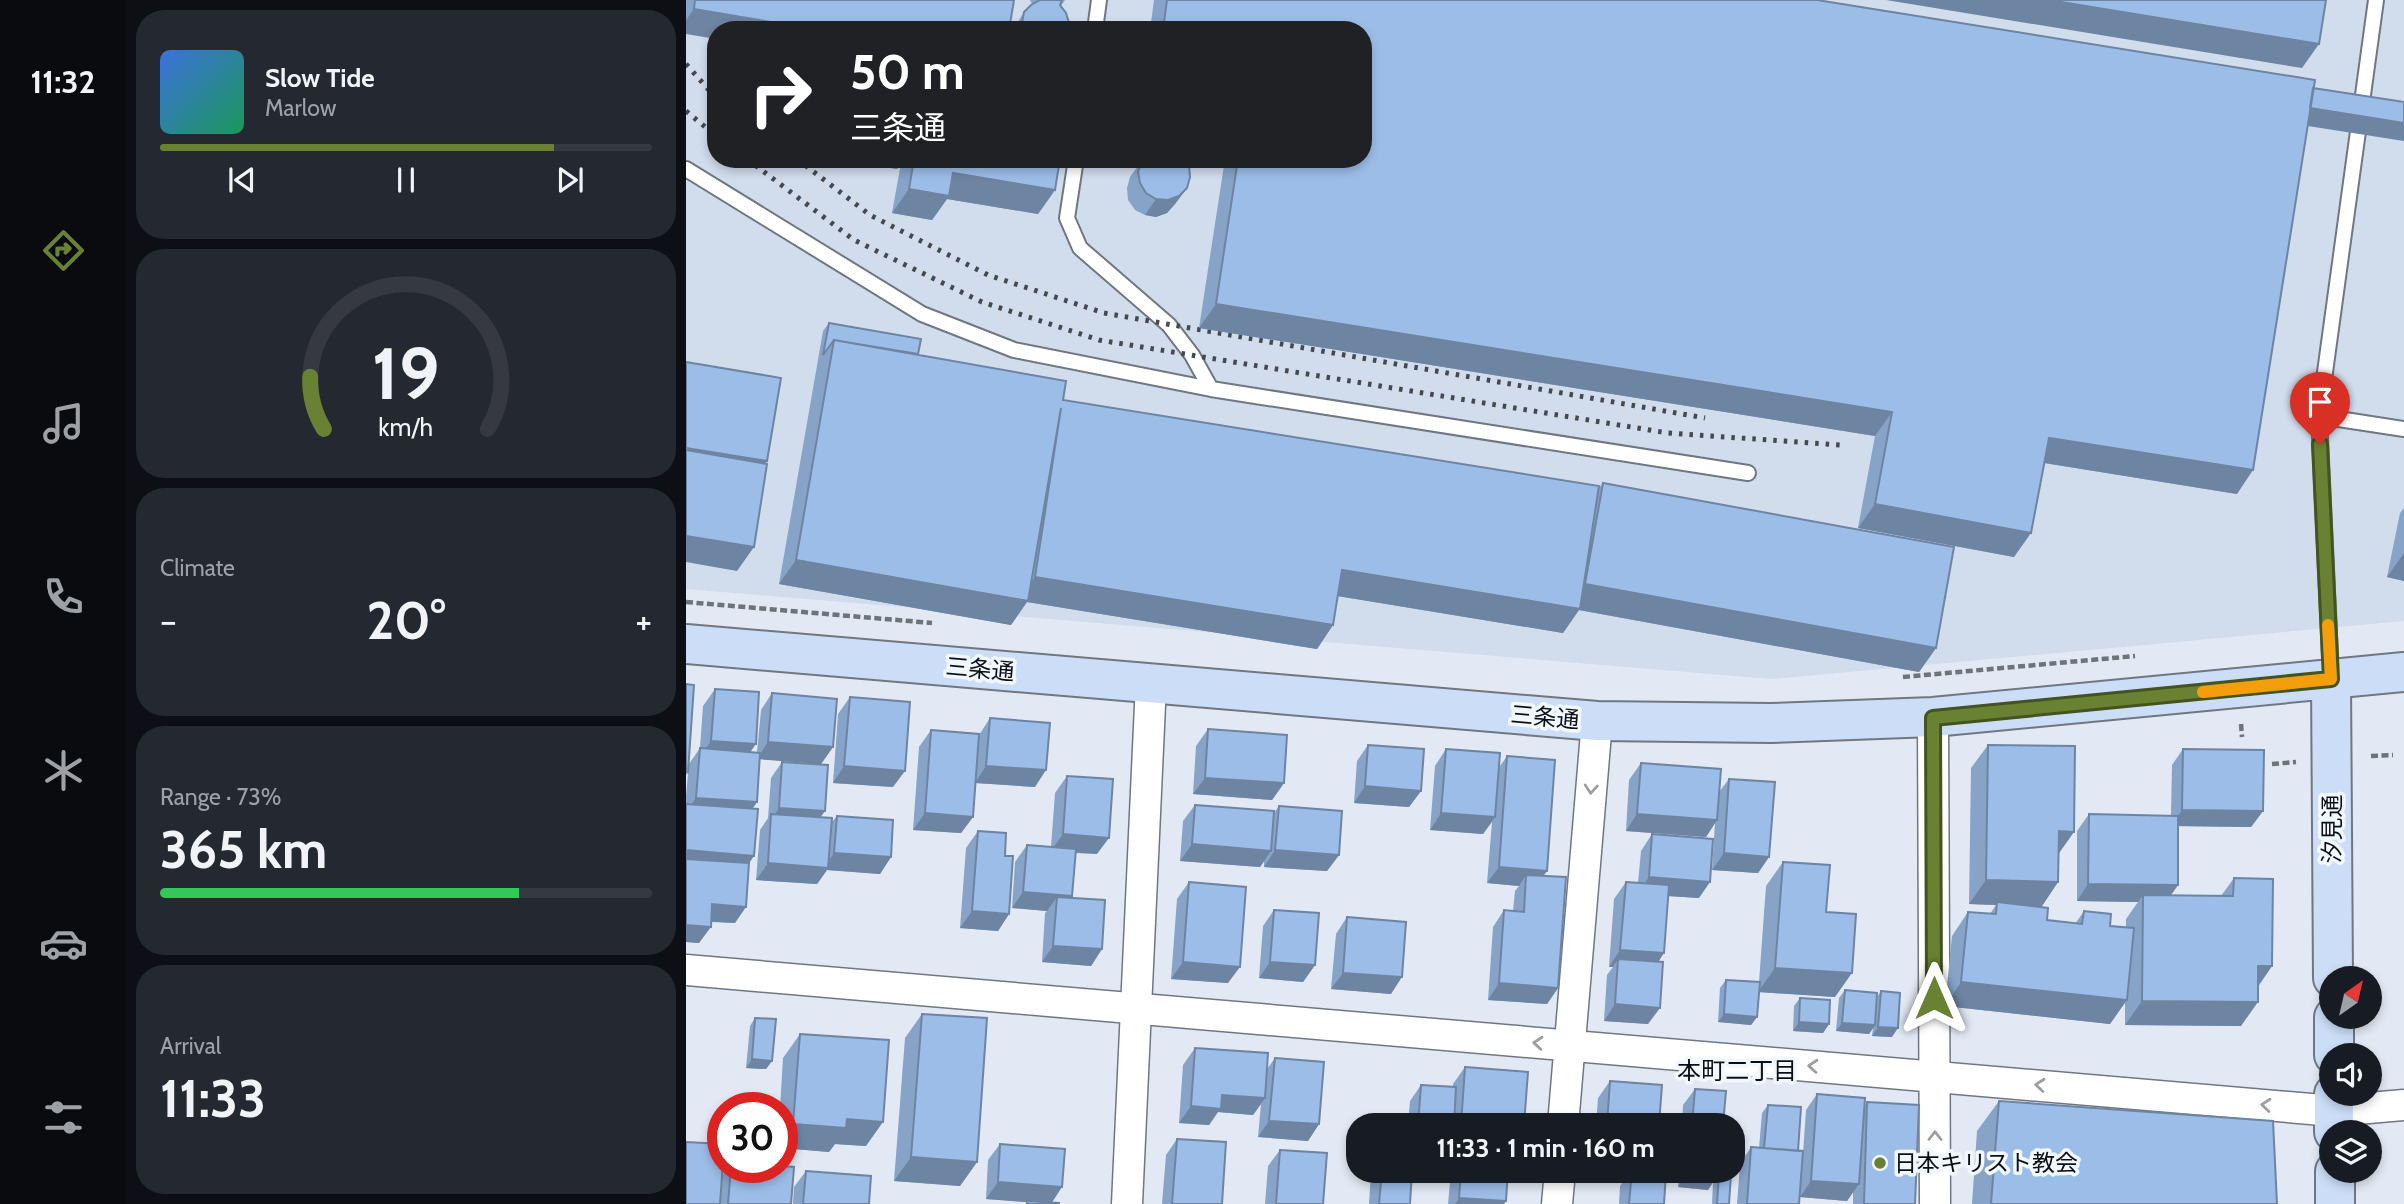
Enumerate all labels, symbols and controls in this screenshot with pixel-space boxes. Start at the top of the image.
text: 50 m [850,42,965,101]
icon: right [735,49,826,140]
text: 11:32 [31,62,95,101]
text: Slow Tide [265,62,375,94]
text: Marlow [265,94,336,122]
text: 三条通 [850,108,946,147]
icon: previous [223,161,261,199]
icon: pause [387,161,425,199]
icon: next [551,161,589,199]
icon: directions [39,226,88,275]
text: 19 [372,330,440,418]
pin [2290,372,2350,444]
icon: arrive [2301,383,2339,421]
icon: music [39,399,88,448]
text: km/h [379,412,433,442]
text: Climate [160,554,235,582]
icon: phone [39,572,88,621]
text: 20° [366,589,446,652]
text: − [160,597,177,644]
text: + [635,597,652,644]
street label: 三条通 [944,652,1016,686]
street label: 三条通 [1509,700,1581,734]
icon: climate [39,746,88,795]
text: Range · 73% [160,783,281,811]
one-way arrow [1584,784,1599,795]
street label: 汐見通 [2318,795,2346,864]
text: 365 km [160,818,327,881]
icon: car [39,919,88,968]
position arrow [1897,961,1971,1035]
north arrow [2319,966,2382,1029]
map controls [2319,966,2382,1183]
text: Arrival [160,1032,221,1060]
one-way arrow [1532,1036,1543,1051]
button: sound [2319,1043,2382,1106]
district label: 本町二丁目 [1677,1056,1797,1085]
one-way arrow [1807,1059,1818,1074]
text: 11:33 [160,1067,266,1130]
one-way arrow [2034,1078,2045,1093]
speed limit sign: 30 [707,1092,798,1183]
icon: filters [39,1093,88,1142]
one-way arrow [2261,1098,2272,1113]
button: layers [2319,1120,2382,1183]
one-way arrow [1927,1130,1943,1141]
text: 11:33 · 1 min · 160 m [1436,1132,1655,1164]
place label: 日本キリスト教会 [1894,1149,2078,1177]
marker: 日本キリスト教会 [1872,1155,1888,1171]

